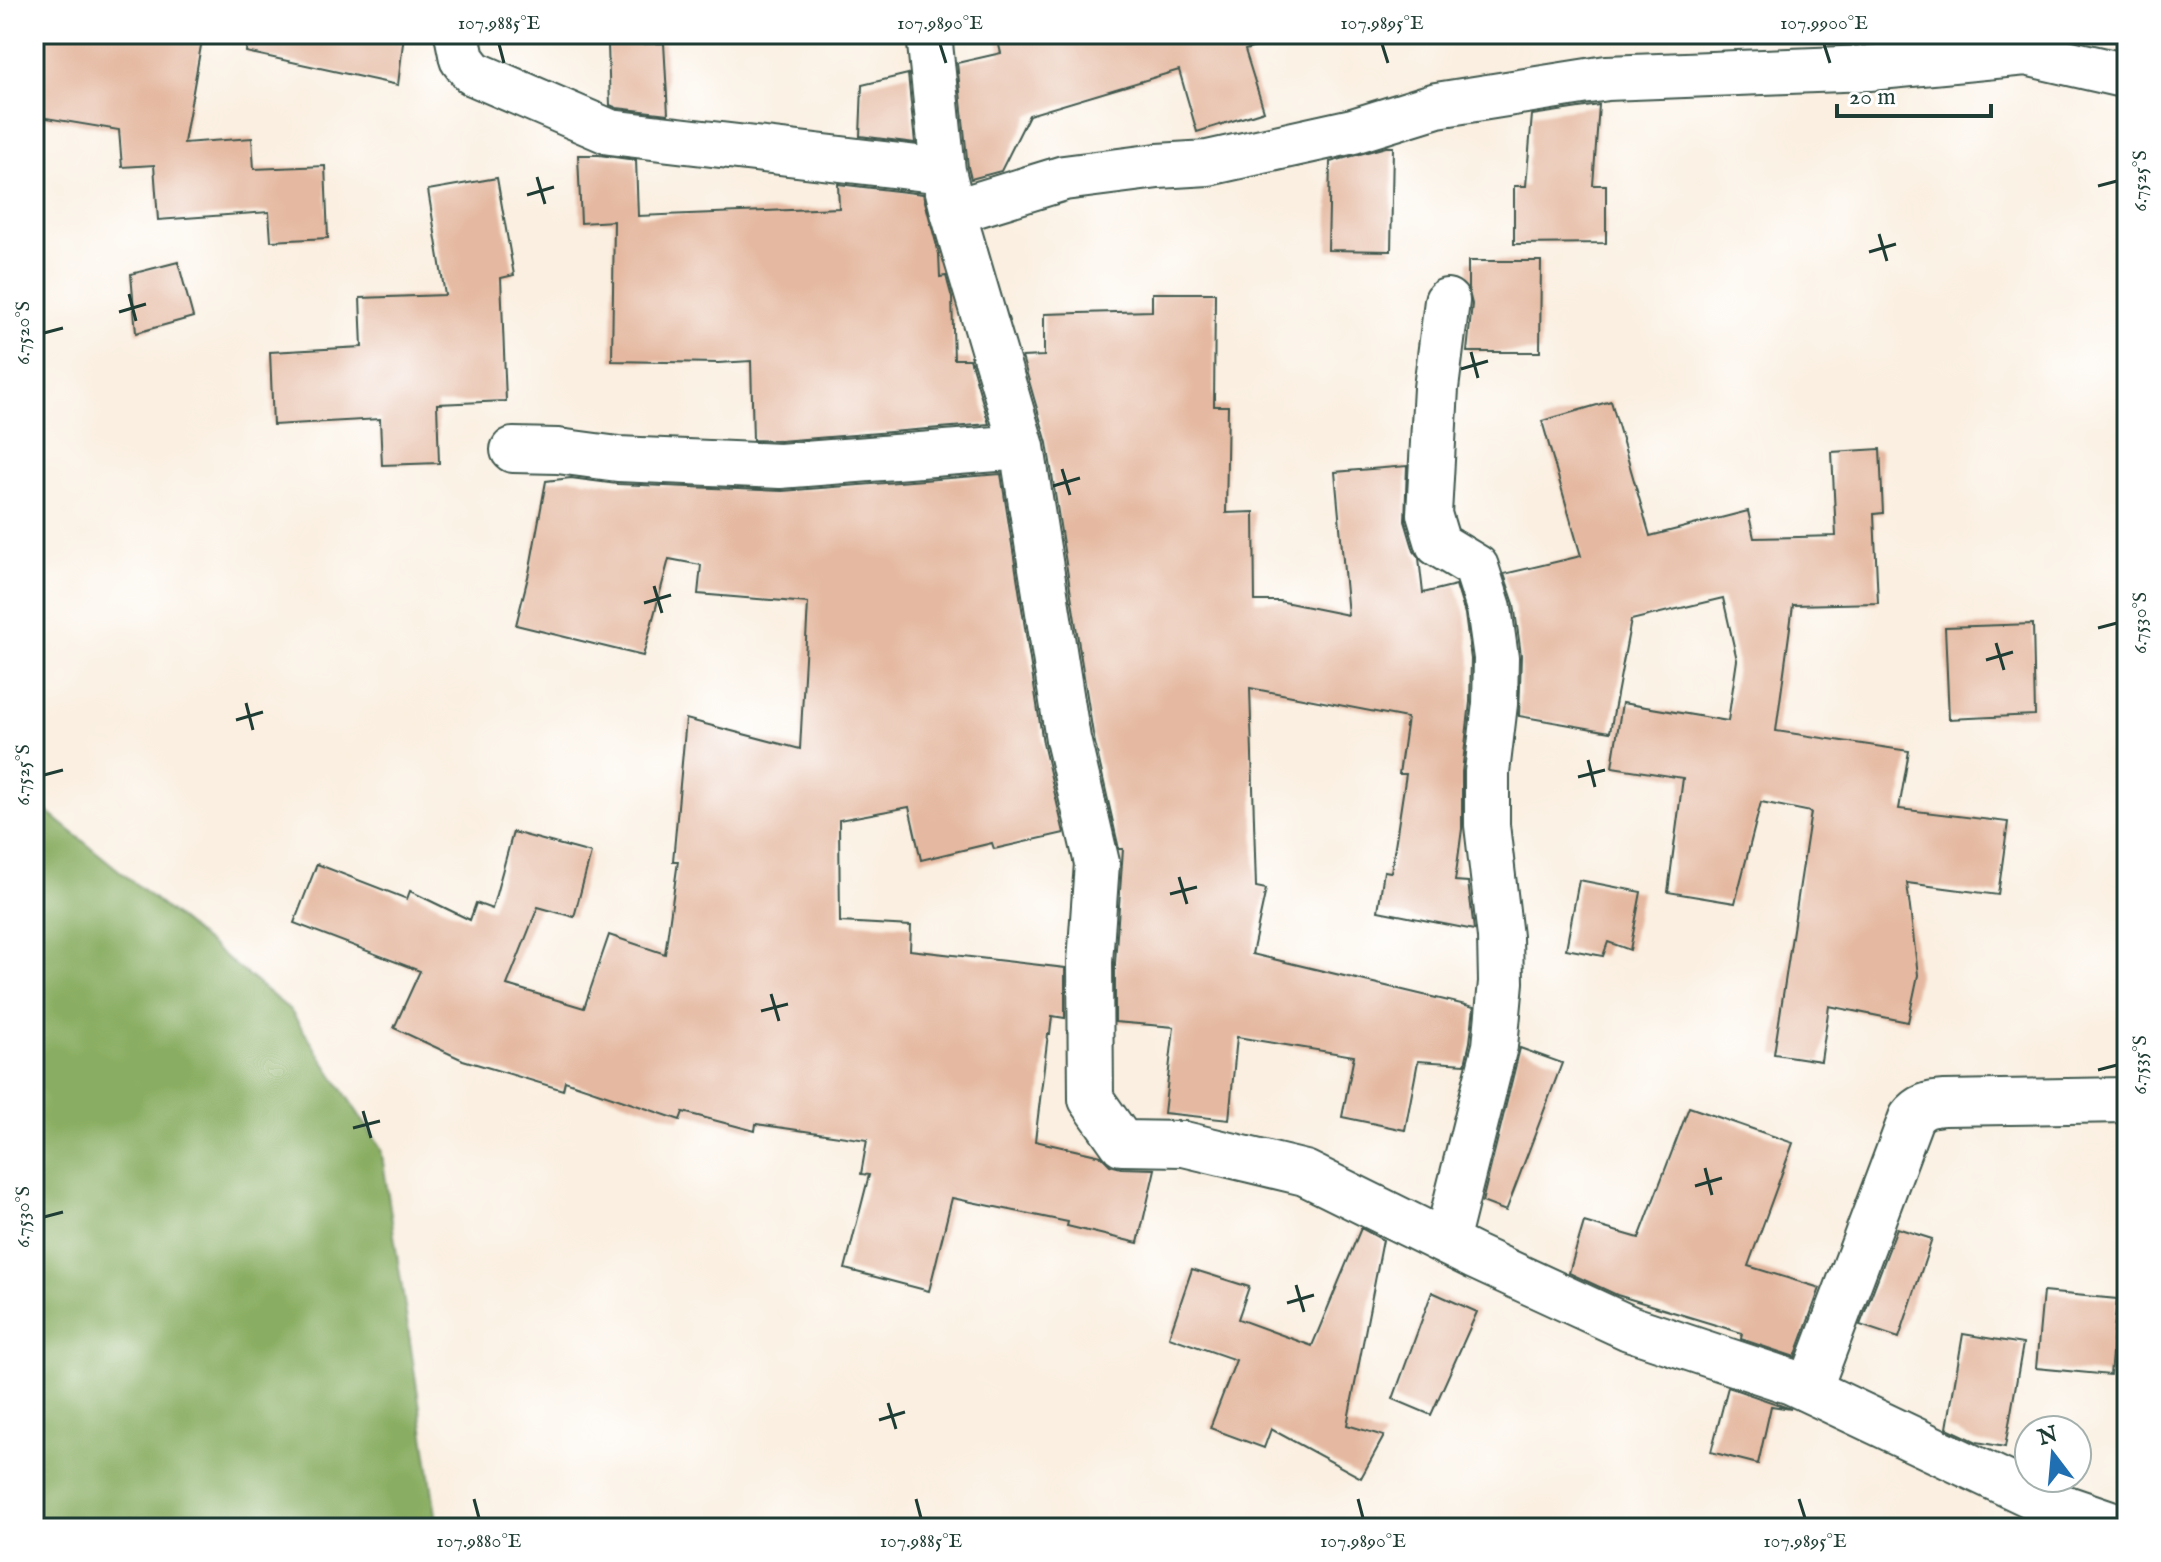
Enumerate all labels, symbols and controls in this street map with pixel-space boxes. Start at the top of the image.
text: 107.9885°E [458,11,540,36]
text: 107.9890°E [897,11,983,36]
text: 107.9895°E [1340,11,1424,36]
text: 107.9900°E [1780,11,1868,36]
scale bar [1837,68,1991,118]
text: 20 m [1849,82,1896,113]
text: 6.7525°S [2128,150,2153,212]
text: 6.7520°S [11,301,36,365]
text: 6.7530°S [2128,592,2153,654]
text: 6.7525°S [11,744,36,806]
text: 6.7535°S [2128,1035,2153,1095]
text: 6.7530°S [11,1186,36,1248]
north arrow [2013,1414,2093,1494]
text: N [2034,1421,2061,1453]
text: 107.9880°E [436,1529,522,1554]
text: 107.9885°E [880,1529,962,1554]
text: 107.9890°E [1320,1529,1406,1554]
text: 107.9895°E [1763,1529,1847,1554]

